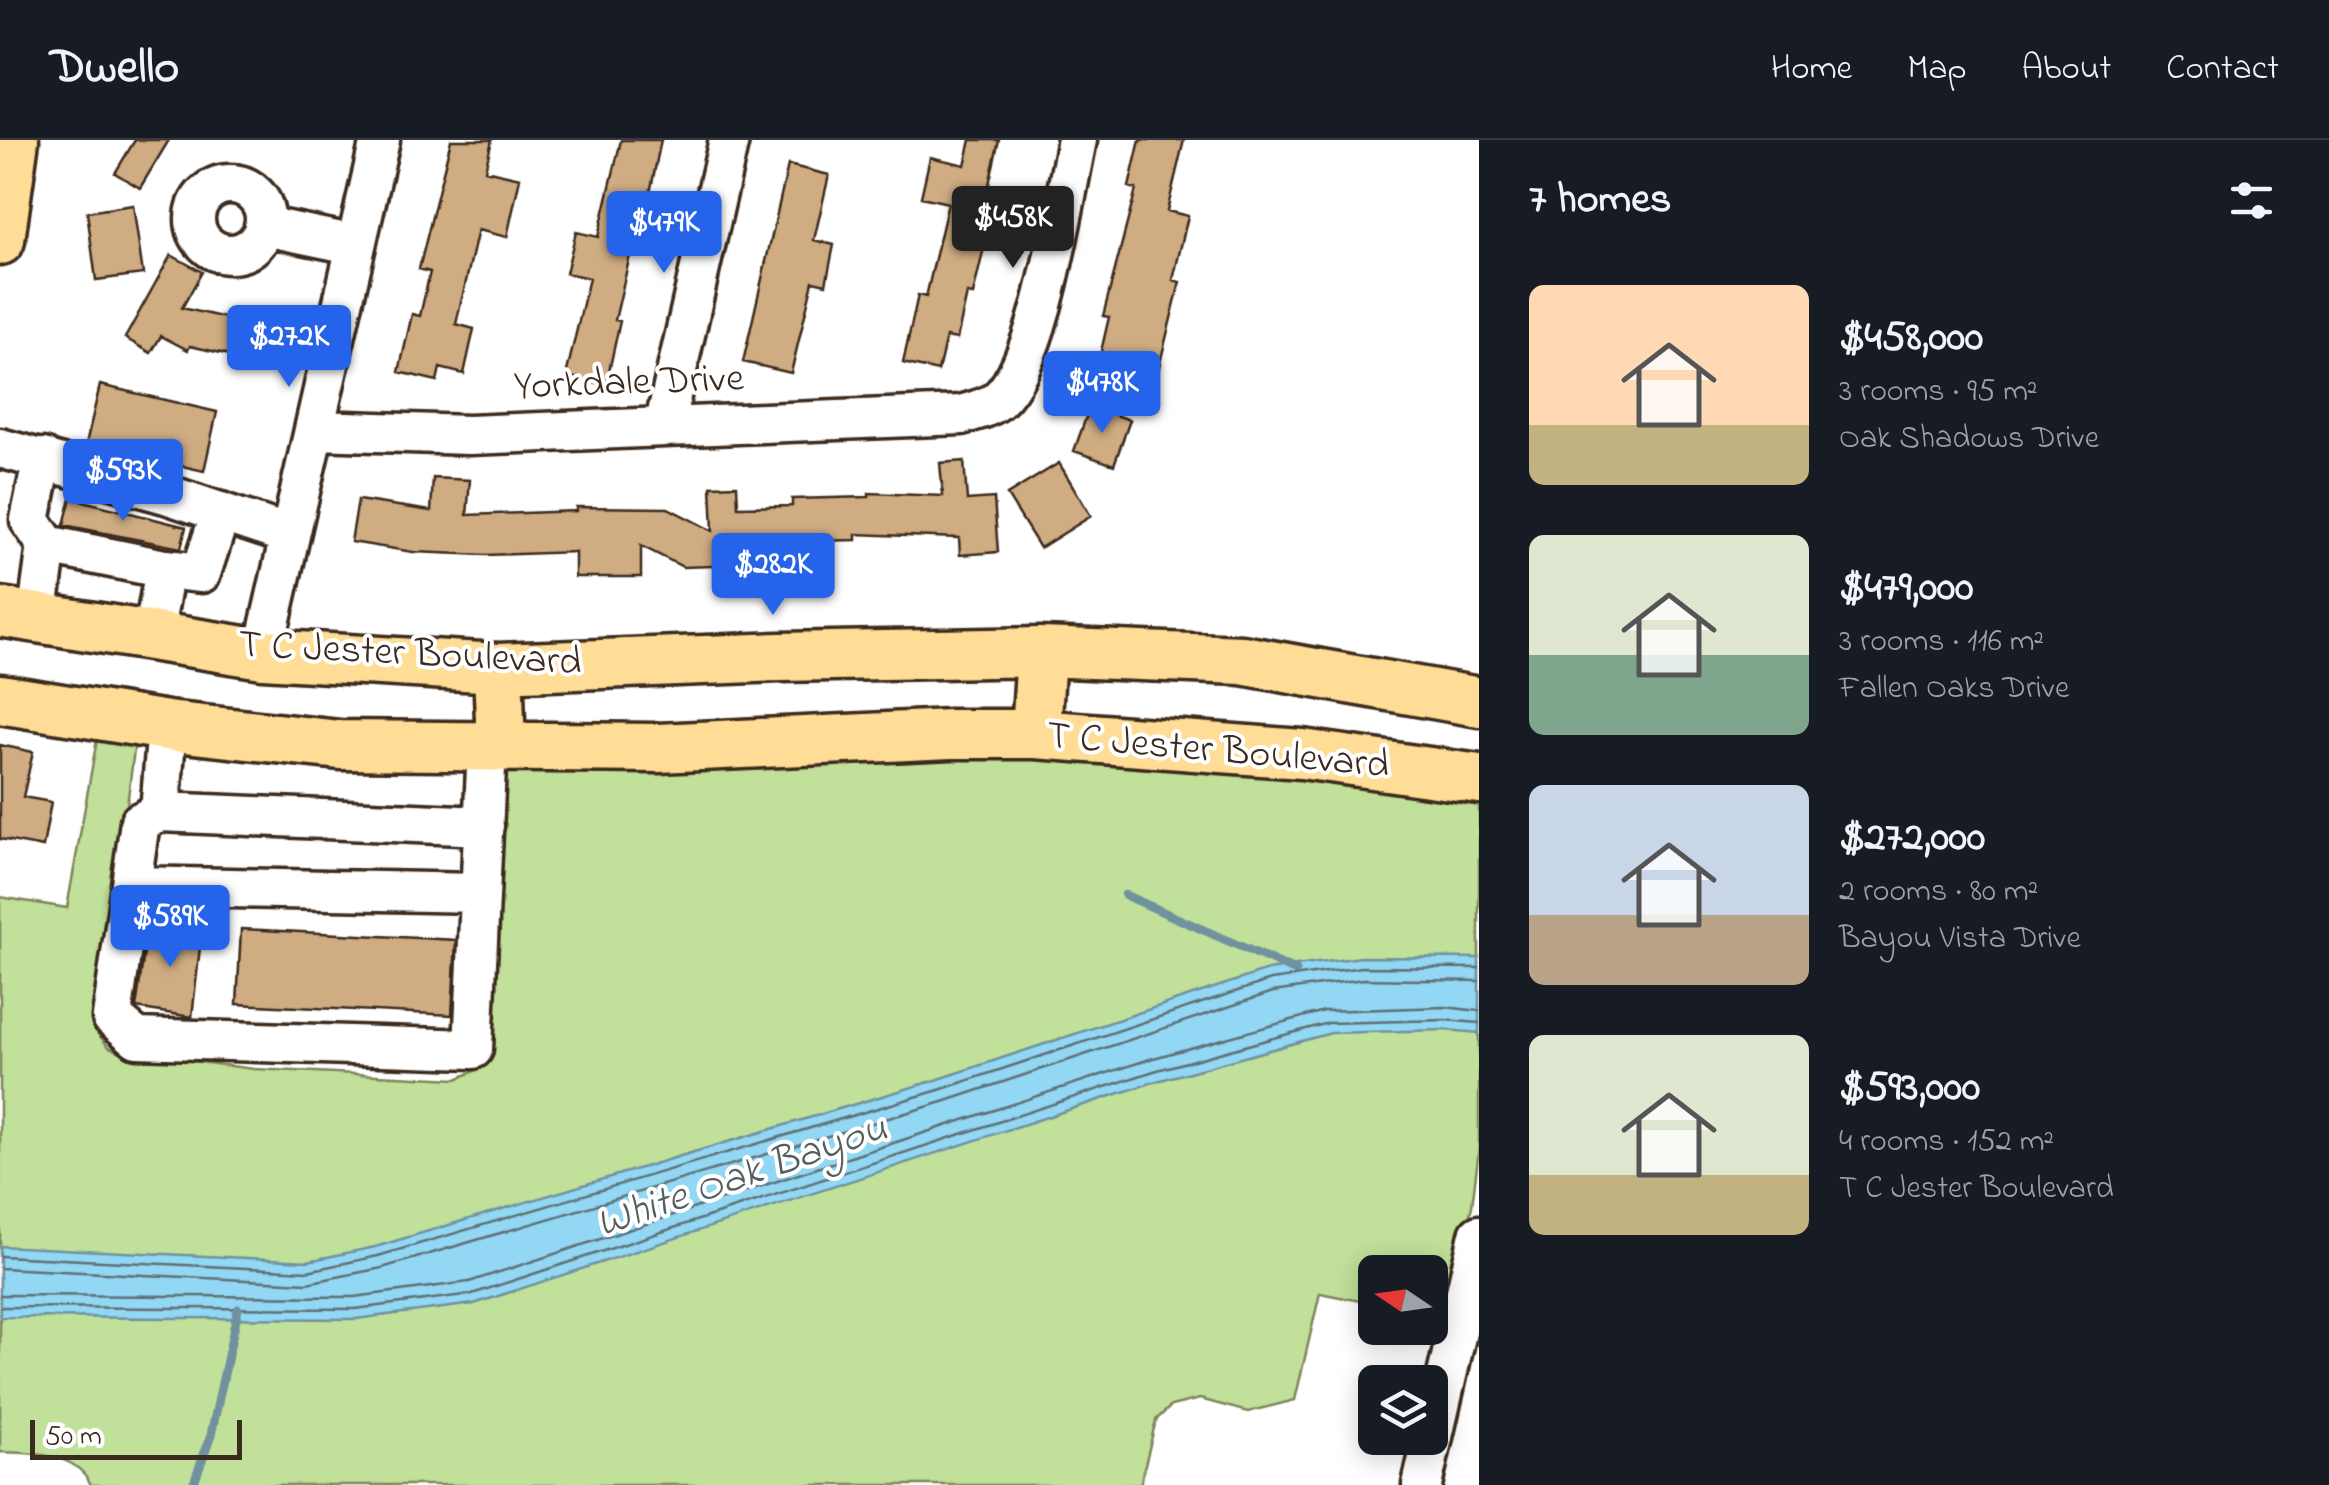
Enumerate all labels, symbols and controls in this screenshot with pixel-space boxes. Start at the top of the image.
text: Dwello [50,34,179,104]
text: Home [1771,44,1852,95]
text: Map [1907,44,1966,95]
text: About [2021,44,2111,95]
text: Contact [2166,44,2279,95]
text: 7 homes [1529,170,1671,231]
icon: filters [2224,173,2279,228]
pin: $458K [943,186,1083,271]
pin: $479K [594,191,734,276]
text: $458K [974,195,1052,242]
text: $479K [629,200,699,247]
pin: $272K [219,305,359,390]
text: $458,000 [1839,308,1983,369]
text: $272K [249,314,329,361]
icon: home [1609,325,1729,445]
street label: Yorkdale Drive [513,350,745,417]
pin: $478K [1032,351,1172,436]
text: $478K [1065,360,1139,407]
text: 3 rooms · 95 m² [1839,369,2038,416]
text: Oak Shadows Drive [1839,416,2099,463]
pin: $593K [53,439,193,524]
text: $593K [85,448,161,495]
pin: $282K [703,533,843,618]
text: $282K [734,542,812,589]
text: $479,000 [1839,558,1973,619]
icon: home [1609,575,1729,695]
street label: T C Jester Boulevard [237,617,583,693]
text: 3 rooms · 116 m² [1839,619,2044,666]
text: Fallen Oaks Drive [1839,666,2069,713]
street label: T C Jester Boulevard [1044,708,1392,796]
text: $272,000 [1839,808,1985,869]
icon: home [1609,825,1729,945]
text: 2 rooms · 80 m² [1839,869,2038,916]
pin: $589K [100,885,240,970]
text: $589K [133,894,207,941]
text: Bayou Vista Drive [1839,916,2081,963]
text: $593,000 [1839,1058,1980,1119]
icon: home [1609,1075,1729,1195]
water label: White Oak Bayou [588,1099,896,1255]
text: 4 rooms · 152 m² [1839,1119,2054,1166]
text: T C Jester Boulevard [1839,1166,2114,1213]
north arrow [1358,1255,1448,1345]
map controls [1358,1255,1448,1455]
button: layers [1358,1365,1448,1455]
scale bar [30,1415,242,1460]
text: 50 m [45,1417,102,1458]

